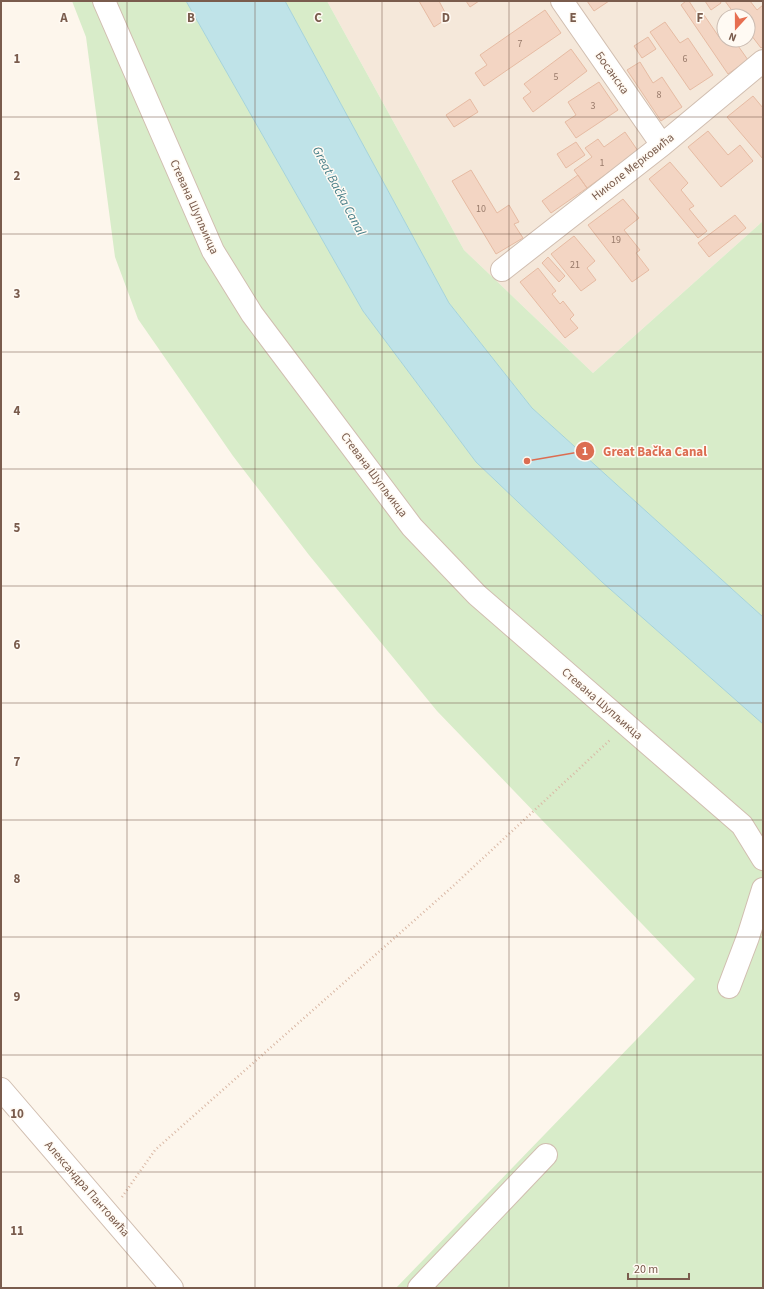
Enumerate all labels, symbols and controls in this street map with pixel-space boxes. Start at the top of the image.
north arrow [716,8,756,48]
text: A [59,9,68,27]
text: B [187,9,195,27]
text: C [314,9,322,27]
text: D [442,9,450,27]
text: E [569,9,577,27]
text: F [697,9,704,27]
text: N [726,29,739,45]
house number: 7 [518,37,523,51]
street label: Босанска [591,48,633,98]
text: 1 [14,50,21,68]
house number: 6 [683,52,688,66]
house number: 5 [554,70,559,84]
house number: 8 [657,88,662,102]
house number: 3 [591,99,596,113]
street label: Николе Мерковића [588,129,678,205]
water label: Great Bačka Canal [308,143,370,239]
house number: 1 [600,156,605,170]
street label: Стевана Шупљикца [165,157,223,257]
text: 2 [14,167,21,185]
house number: 10 [476,202,486,216]
house number: 19 [611,233,621,247]
house number: 21 [570,258,580,272]
text: 3 [14,285,21,303]
text: 4 [14,402,21,420]
street label: Стевана Шупљикца [336,429,412,521]
callout: Great Bačka Canal [575,439,715,464]
text: 1 [582,443,588,460]
text: Great Bačka Canal [603,443,707,461]
text: 5 [14,519,21,537]
text: 6 [14,636,21,654]
street label: Стевана Шупљикца [558,664,646,744]
text: 7 [14,753,21,771]
text: 8 [14,870,21,888]
text: 9 [14,988,21,1006]
text: 10 [10,1105,24,1123]
street label: Александра Пантовића [40,1137,134,1241]
text: 11 [10,1222,24,1240]
scale bar [628,1255,689,1281]
text: 20 m [634,1261,658,1278]

